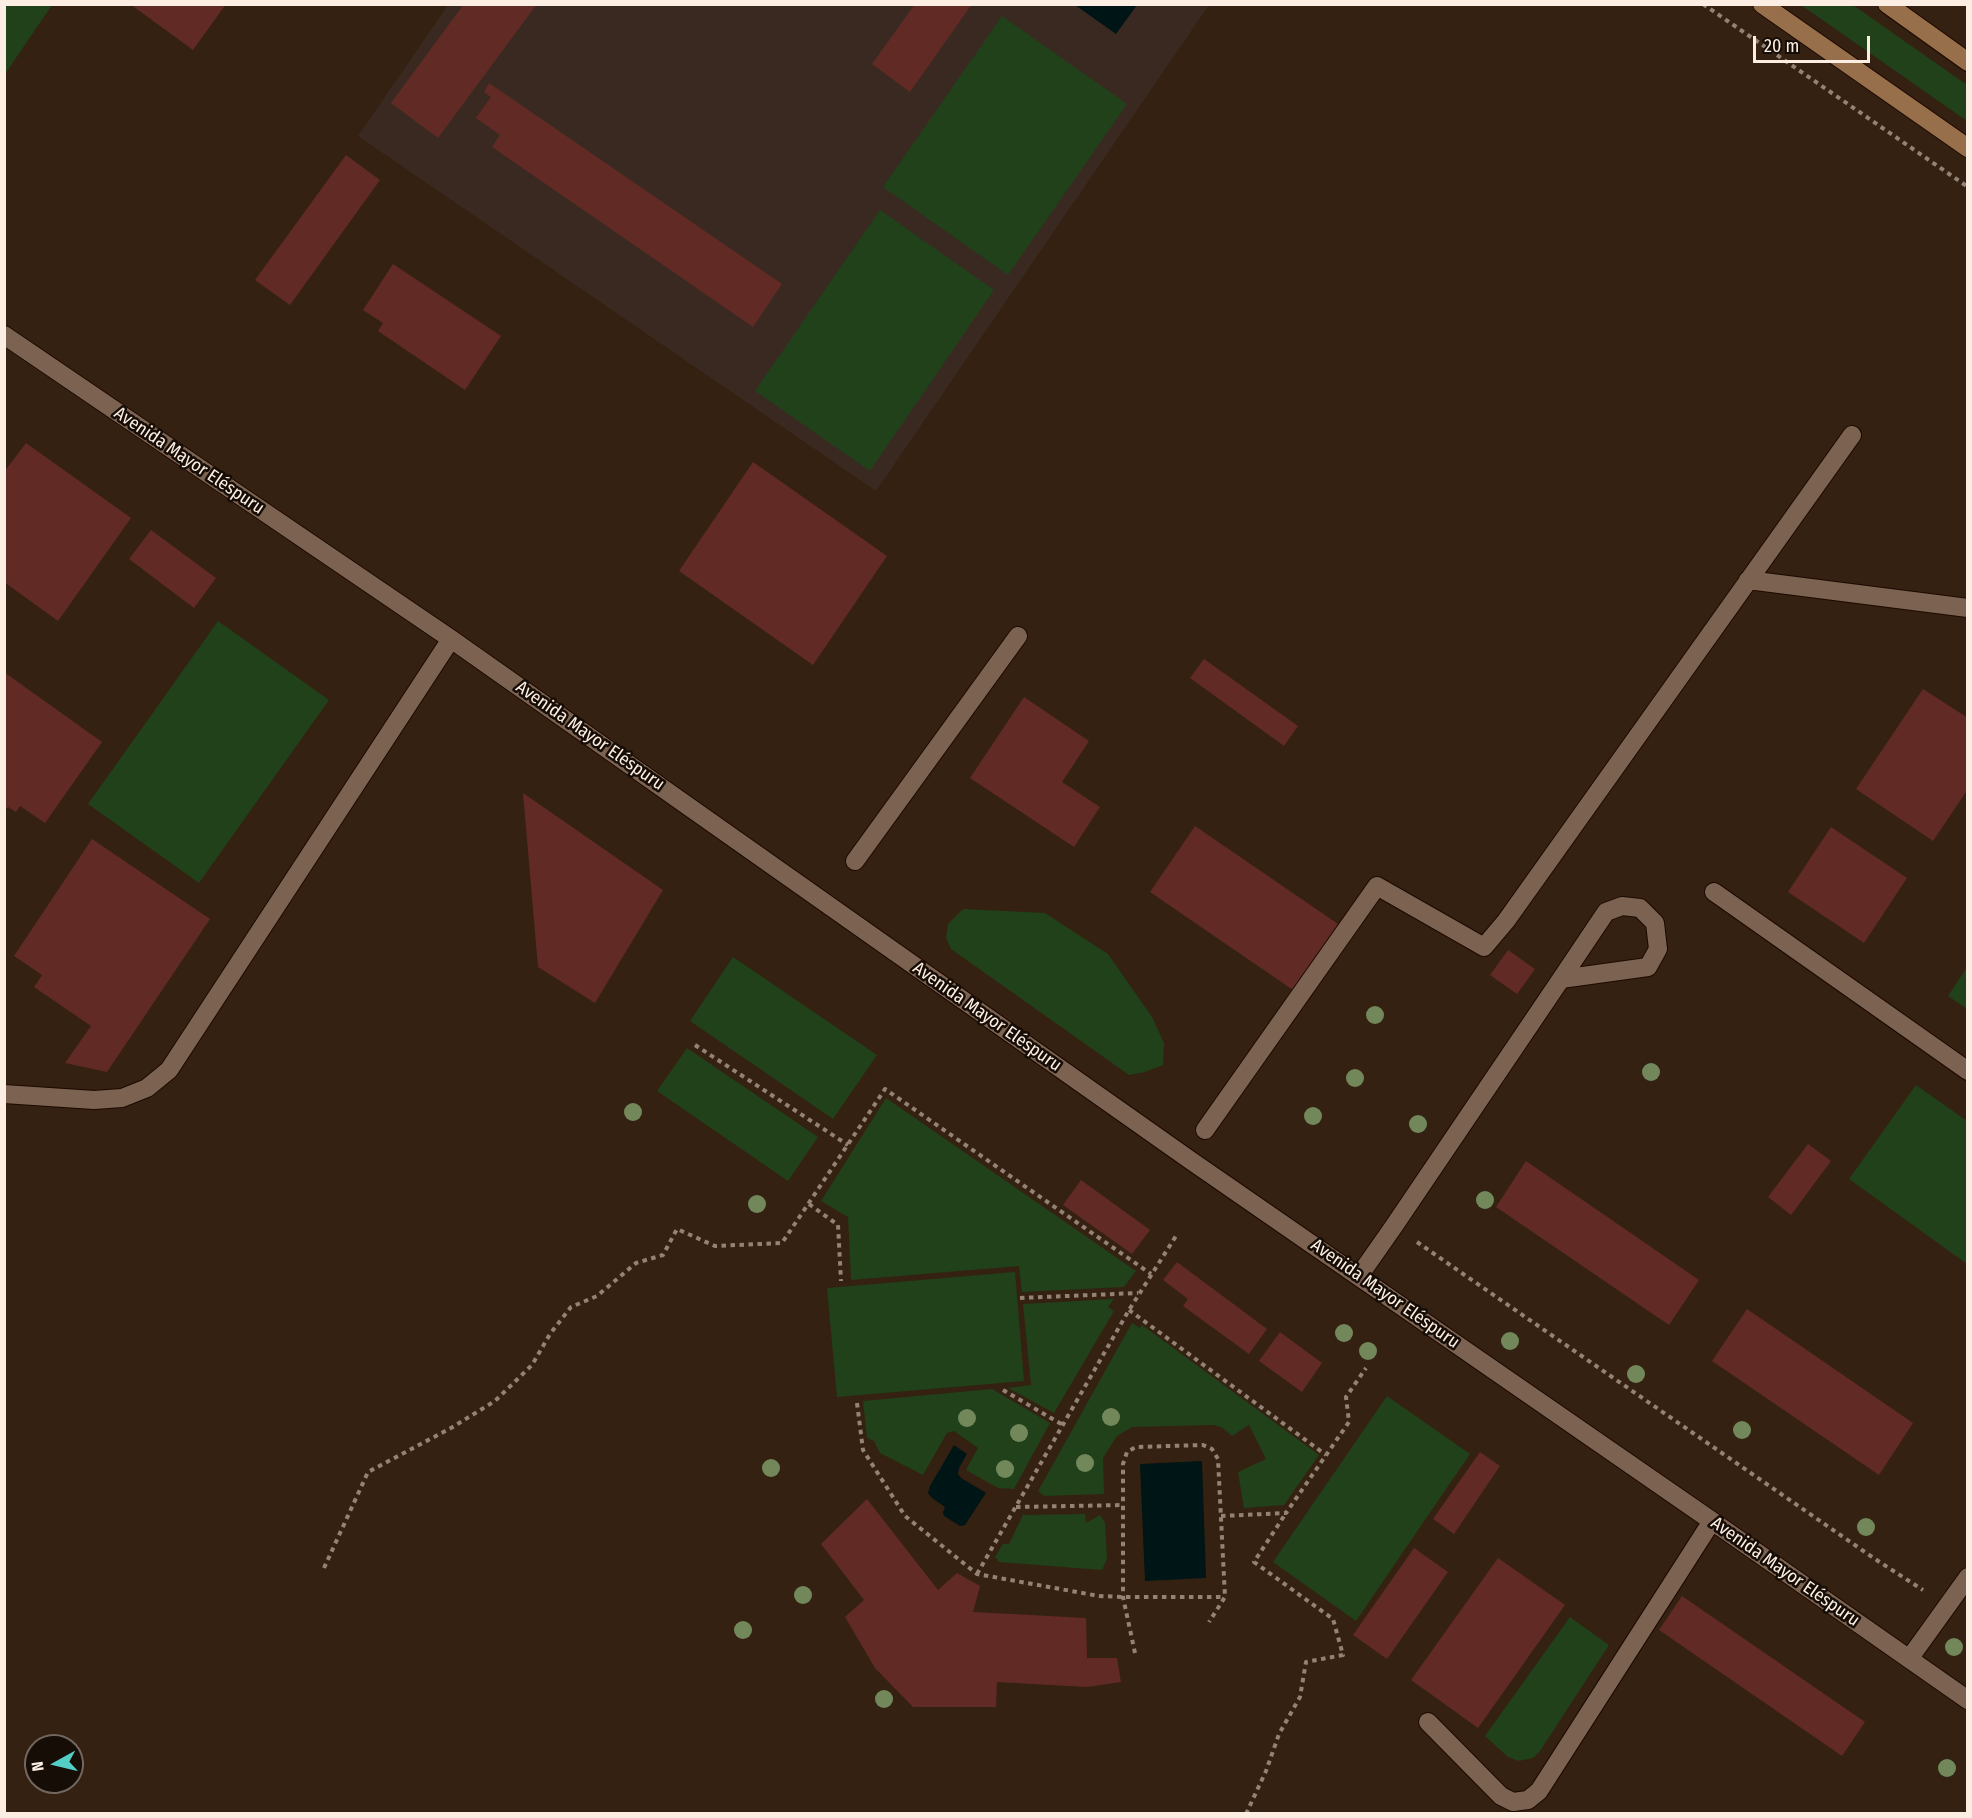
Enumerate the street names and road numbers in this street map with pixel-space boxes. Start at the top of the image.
street label: Avenida Mayor Eléspuru [110,403,268,519]
street label: Avenida Mayor Eléspuru [511,677,669,795]
street label: Avenida Mayor Eléspuru [908,958,1066,1076]
street label: Avenida Mayor Eléspuru [1306,1235,1464,1353]
street label: Avenida Mayor Eléspuru [1706,1513,1864,1631]

